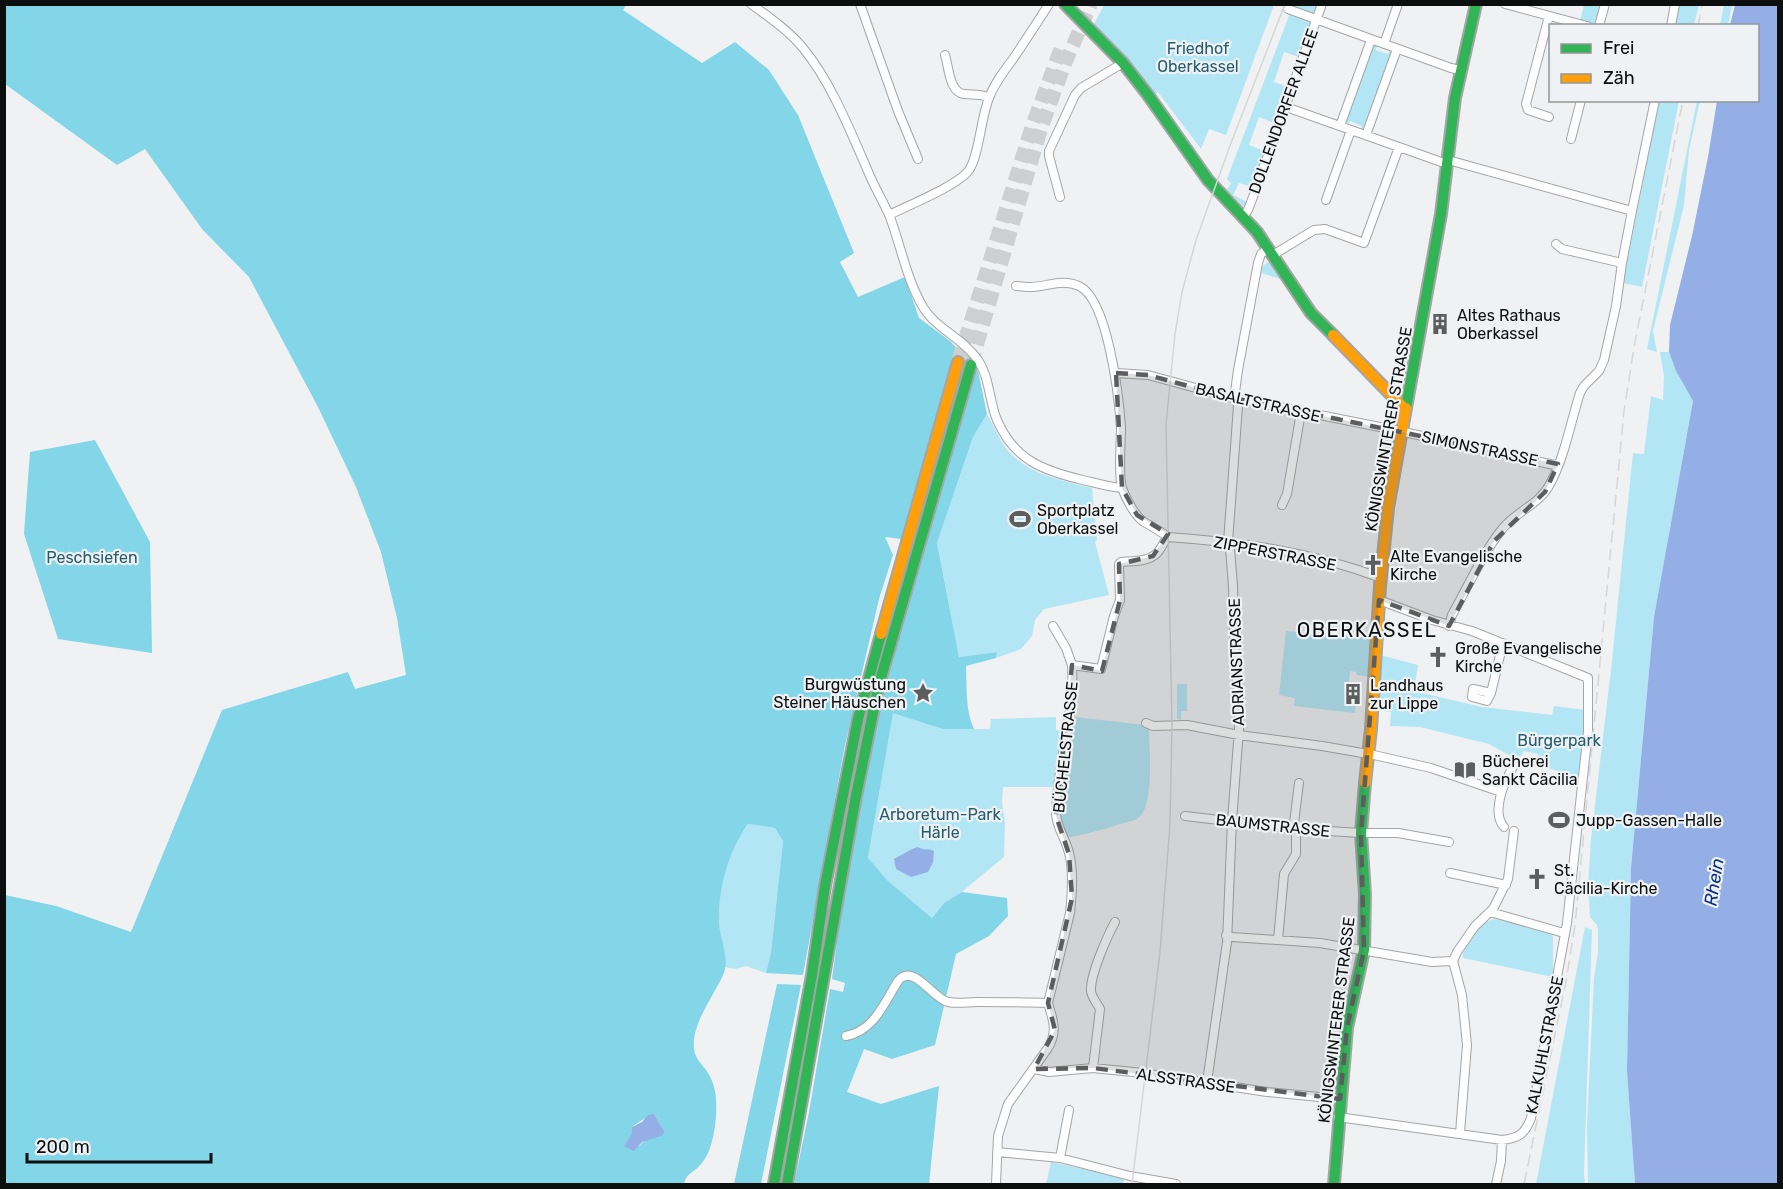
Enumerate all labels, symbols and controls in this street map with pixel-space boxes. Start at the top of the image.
legend [1549,24,1759,102]
street label: DOLLENDORFER ALLEE [1245,26,1322,196]
text: Frei [1603,37,1634,59]
park label: Friedhof Oberkassel [1157,39,1239,76]
text: Zäh [1603,67,1635,89]
place label: Altes Rathaus Oberkassel [1457,306,1561,343]
building icon: Altes Rathaus Oberkassel [1428,312,1452,336]
street label: KÖNIGSWINTERER STRASSE [1361,325,1416,533]
street label: BASALTSTRASSE [1194,379,1322,426]
street label: SIMONSTRASSE [1420,427,1540,470]
place label: Sportplatz Oberkassel [1037,501,1119,538]
sports icon: Sportplatz Oberkassel [1008,507,1032,531]
street label: ZIPPERSTRASSE [1212,532,1338,575]
place label: Alte Evangelische Kirche [1390,547,1522,584]
park label: Peschsiefen [46,548,138,567]
church icon: Alte Evangelische Kirche [1361,553,1385,577]
street label: ADRIANSTRASSE [1225,598,1248,726]
district label: OBERKASSEL [1297,618,1437,642]
place label: Große Evangelische Kirche [1455,639,1602,676]
church icon: Große Evangelische Kirche [1426,645,1450,669]
place label: Burgwüstung Steiner Häuschen [773,675,906,712]
place label: Landhaus zur Lippe [1370,676,1443,713]
street label: BÜCHELSTRASSE [1049,680,1082,814]
place icon: Burgwüstung Steiner Häuschen [911,681,935,705]
building icon: Landhaus zur Lippe [1341,682,1365,706]
park label: Bürgerpark [1517,731,1602,750]
place label: Bücherei Sankt Cäcilia [1482,752,1578,789]
library icon: Bücherei Sankt Cäcilia [1453,758,1477,782]
park label: Arboretum-Park Härle [879,805,1001,842]
sports icon: Jupp-Gassen-Halle [1547,808,1571,832]
street label: BAUMSTRASSE [1215,810,1331,841]
place label: Jupp-Gassen-Halle [1576,811,1722,830]
water label: Rhein [1699,857,1729,907]
place label: St. Cäcilia-Kirche [1554,861,1657,898]
church icon: St. Cäcilia-Kirche [1525,867,1549,891]
street label: KÖNIGSWINTERER STRASSE [1314,916,1359,1124]
street label: KALKUHLSTRASSE [1522,974,1567,1116]
street label: ALSSTRASSE [1135,1064,1236,1097]
scale bar [27,1126,212,1164]
text: 200 m [36,1136,90,1158]

